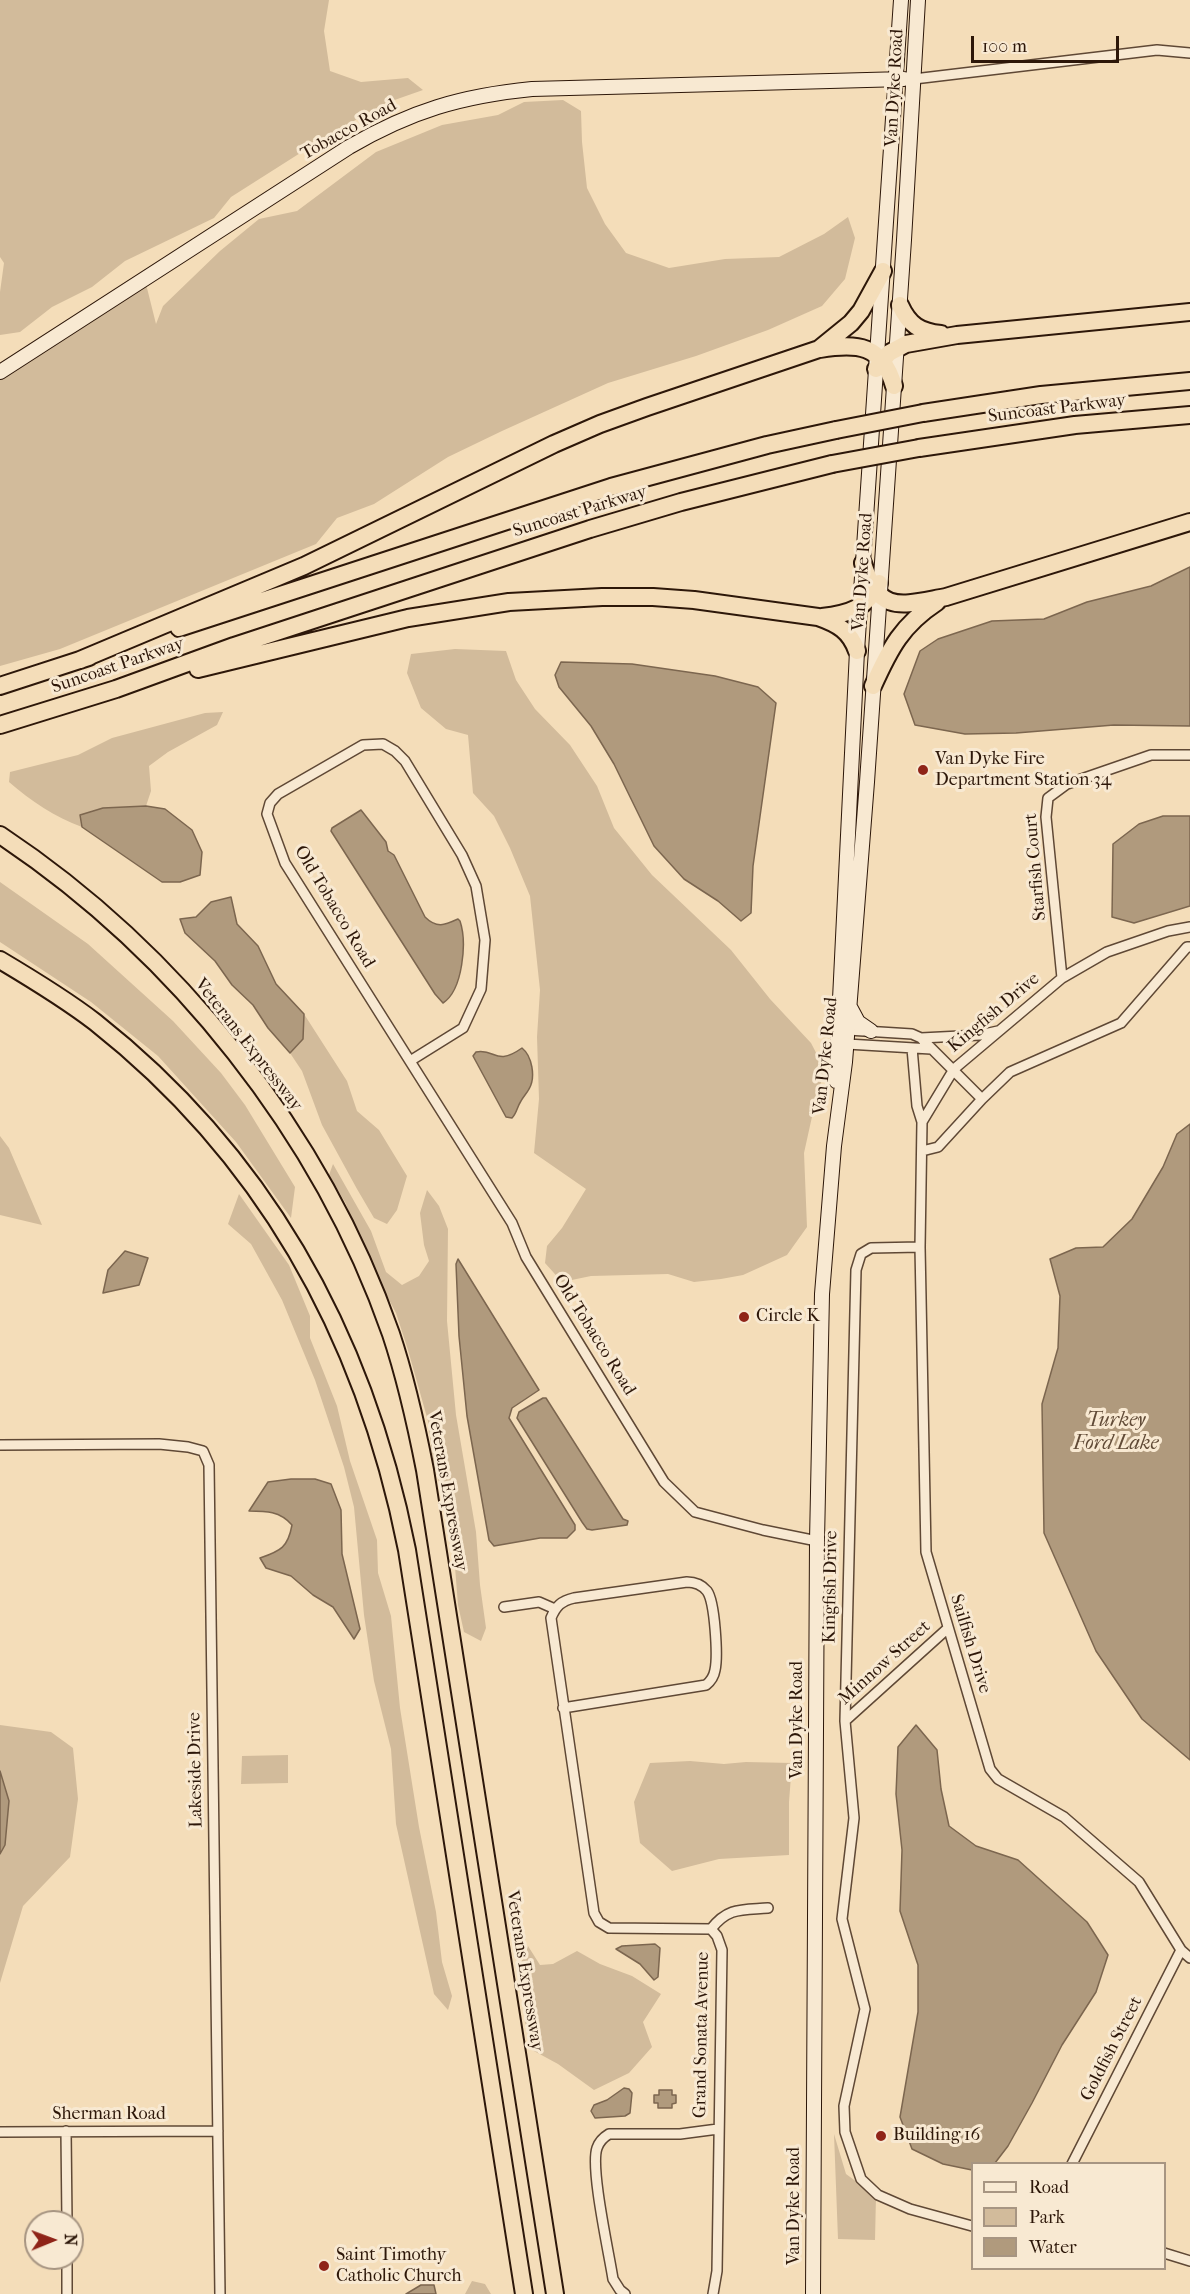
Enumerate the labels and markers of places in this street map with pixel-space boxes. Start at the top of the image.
place label: Van Dyke Fire Department Station 34 [935,749,1111,792]
marker: Van Dyke Fire Department Station 34 [916,763,930,777]
place label: Circle K [756,1306,819,1328]
marker: Circle K [737,1310,751,1324]
place label: Building 16 [893,2125,980,2147]
marker: Building 16 [874,2129,888,2143]
place label: Saint Timothy Catholic Church [336,2245,462,2288]
marker: Saint Timothy Catholic Church [317,2259,331,2273]

